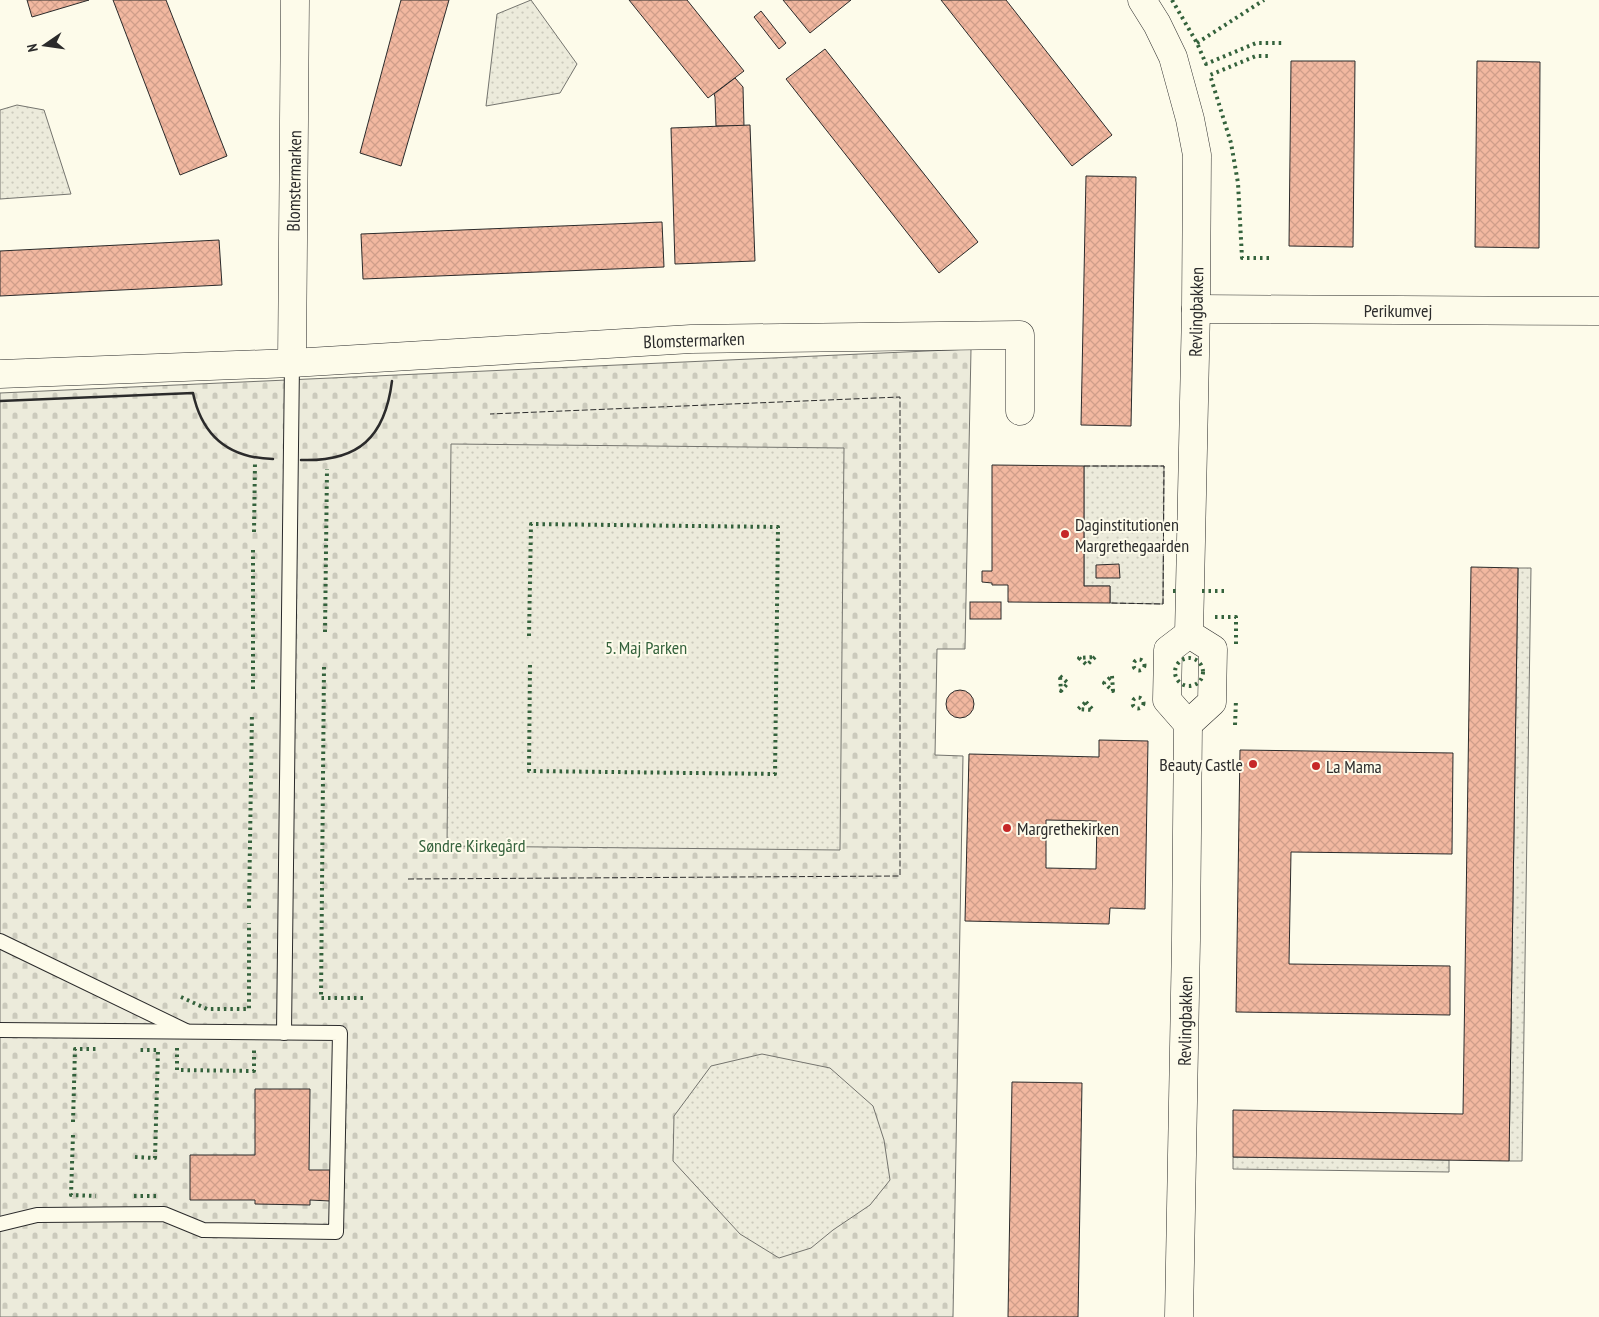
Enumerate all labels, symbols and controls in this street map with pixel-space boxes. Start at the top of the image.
north arrow [20,20,70,70]
text: N [23,42,42,54]
street label: Blomstermarken [282,130,306,232]
street label: Revlingbakken [1184,267,1208,357]
street label: Perikumvej [1364,299,1432,322]
street label: Blomstermarken [643,327,745,353]
place label: Daginstitutionen Margrethegaarden [1075,513,1189,557]
marker: Daginstitutionen Margrethegaarden [1059,528,1071,540]
park label: 5. Maj Parken [605,636,687,659]
place label: Beauty Castle [1159,753,1243,776]
place label: La Mama [1326,755,1382,778]
marker: Beauty Castle [1247,758,1259,770]
marker: La Mama [1310,760,1322,772]
place label: Margrethekirken [1017,817,1119,840]
marker: Margrethekirken [1001,822,1013,834]
park label: Søndre Kirkegård [419,834,525,857]
street label: Revlingbakken [1173,976,1197,1066]

